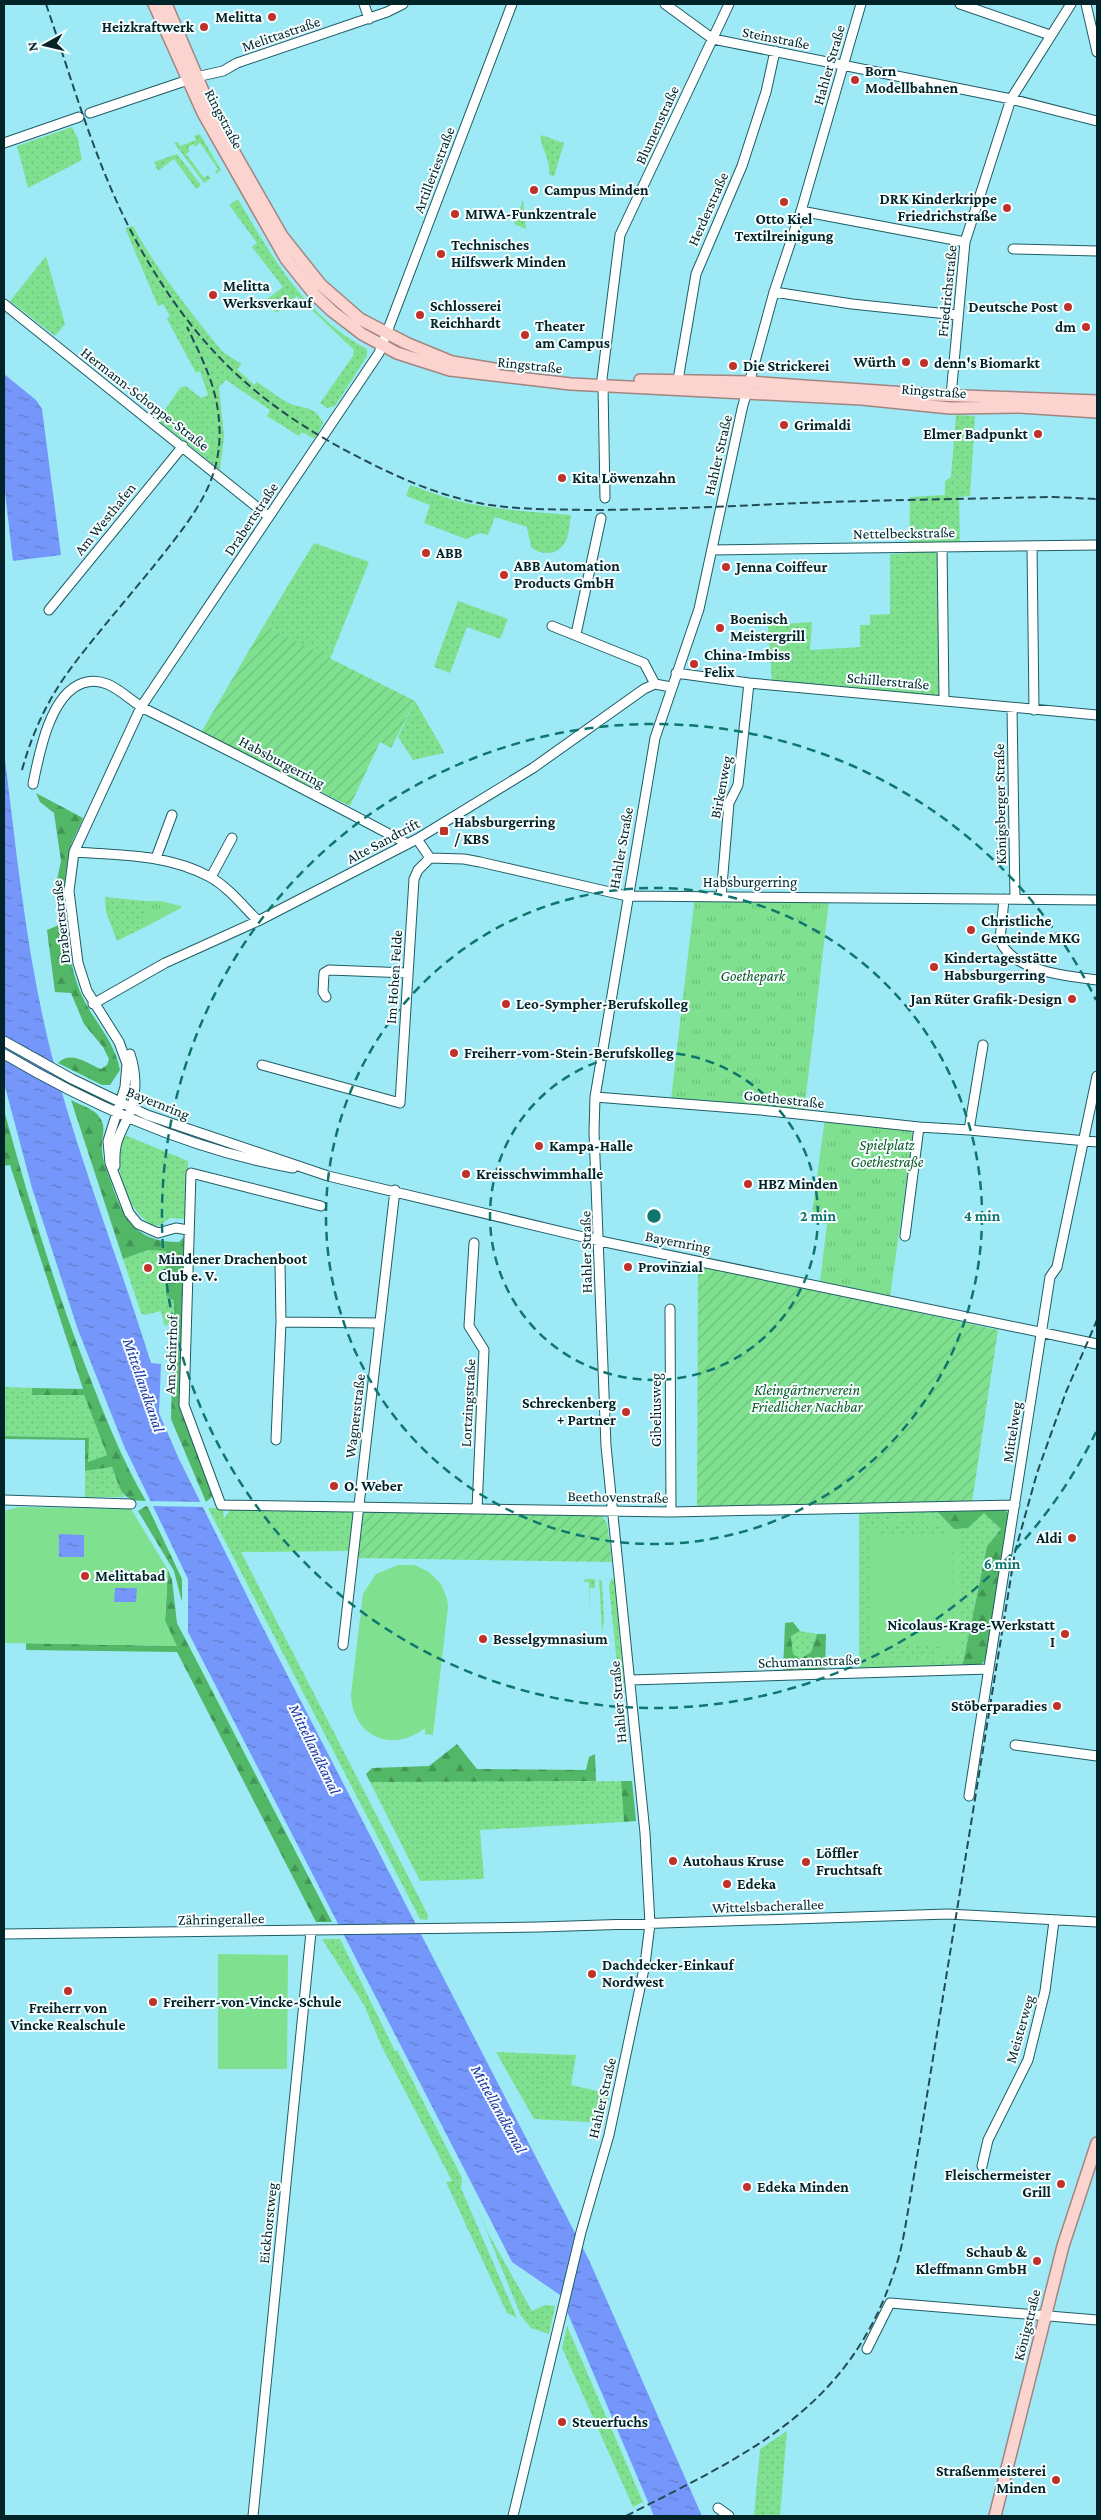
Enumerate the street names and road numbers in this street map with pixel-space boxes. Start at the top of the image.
street label: Melittastraße [240,13,323,55]
street label: Hahler Straße [810,23,848,107]
street label: Steinstraße [741,24,811,52]
street label: Blumenstraße [632,83,682,167]
street label: Ringstraße [201,86,247,152]
street label: Artilleriestraße [410,124,458,215]
street label: Herderstraße [685,169,732,248]
street label: Friedrichstraße [934,244,960,338]
street label: Hermann-Schoppe-Straße [77,344,212,455]
street label: Ringstraße [497,354,564,377]
street label: Ringstraße [901,381,968,402]
street label: Hahler Straße [701,413,735,497]
street label: Drabertstraße [221,479,281,558]
street label: Am Westhafen [71,480,139,558]
street label: Nettelbeckstraße [853,524,956,542]
street label: Schillerstraße [846,669,930,693]
street label: Habsburgerring [236,733,328,792]
street label: Königsberger Straße [991,743,1010,865]
street label: Birkenweg [707,754,736,820]
street label: Hahler Straße [606,806,636,890]
street label: Alte Sandtrift [344,815,423,867]
street label: Habsburgerring [703,874,797,891]
street label: Drabertstraße [49,879,73,965]
street label: Im Hohen Felde [383,929,405,1025]
street label: Bayernring [124,1083,192,1124]
street label: Goethestraße [743,1087,825,1111]
street label: Hahler Straße [577,1210,595,1293]
street label: Bayernring [644,1228,712,1257]
street label: Am Schirrhof [162,1314,180,1395]
street label: Lortzingstraße [458,1358,479,1448]
street label: Wagnerstraße [342,1372,369,1459]
street label: Gibeliusweg [648,1373,665,1447]
street label: Mittelweg [999,1400,1026,1464]
street label: Beethovenstraße [567,1488,669,1506]
street label: Schumannstraße [758,1651,861,1671]
street label: Hahler Straße [606,1660,630,1744]
street label: Wittelsbacherallee [712,1896,825,1916]
street label: Zähringerallee [177,1910,265,1929]
street label: Meisterweg [1003,1993,1038,2065]
street label: Hahler Straße [585,2056,619,2140]
street label: Eickhorstweg [256,2182,281,2265]
street label: Königstraße [1010,2287,1045,2363]

